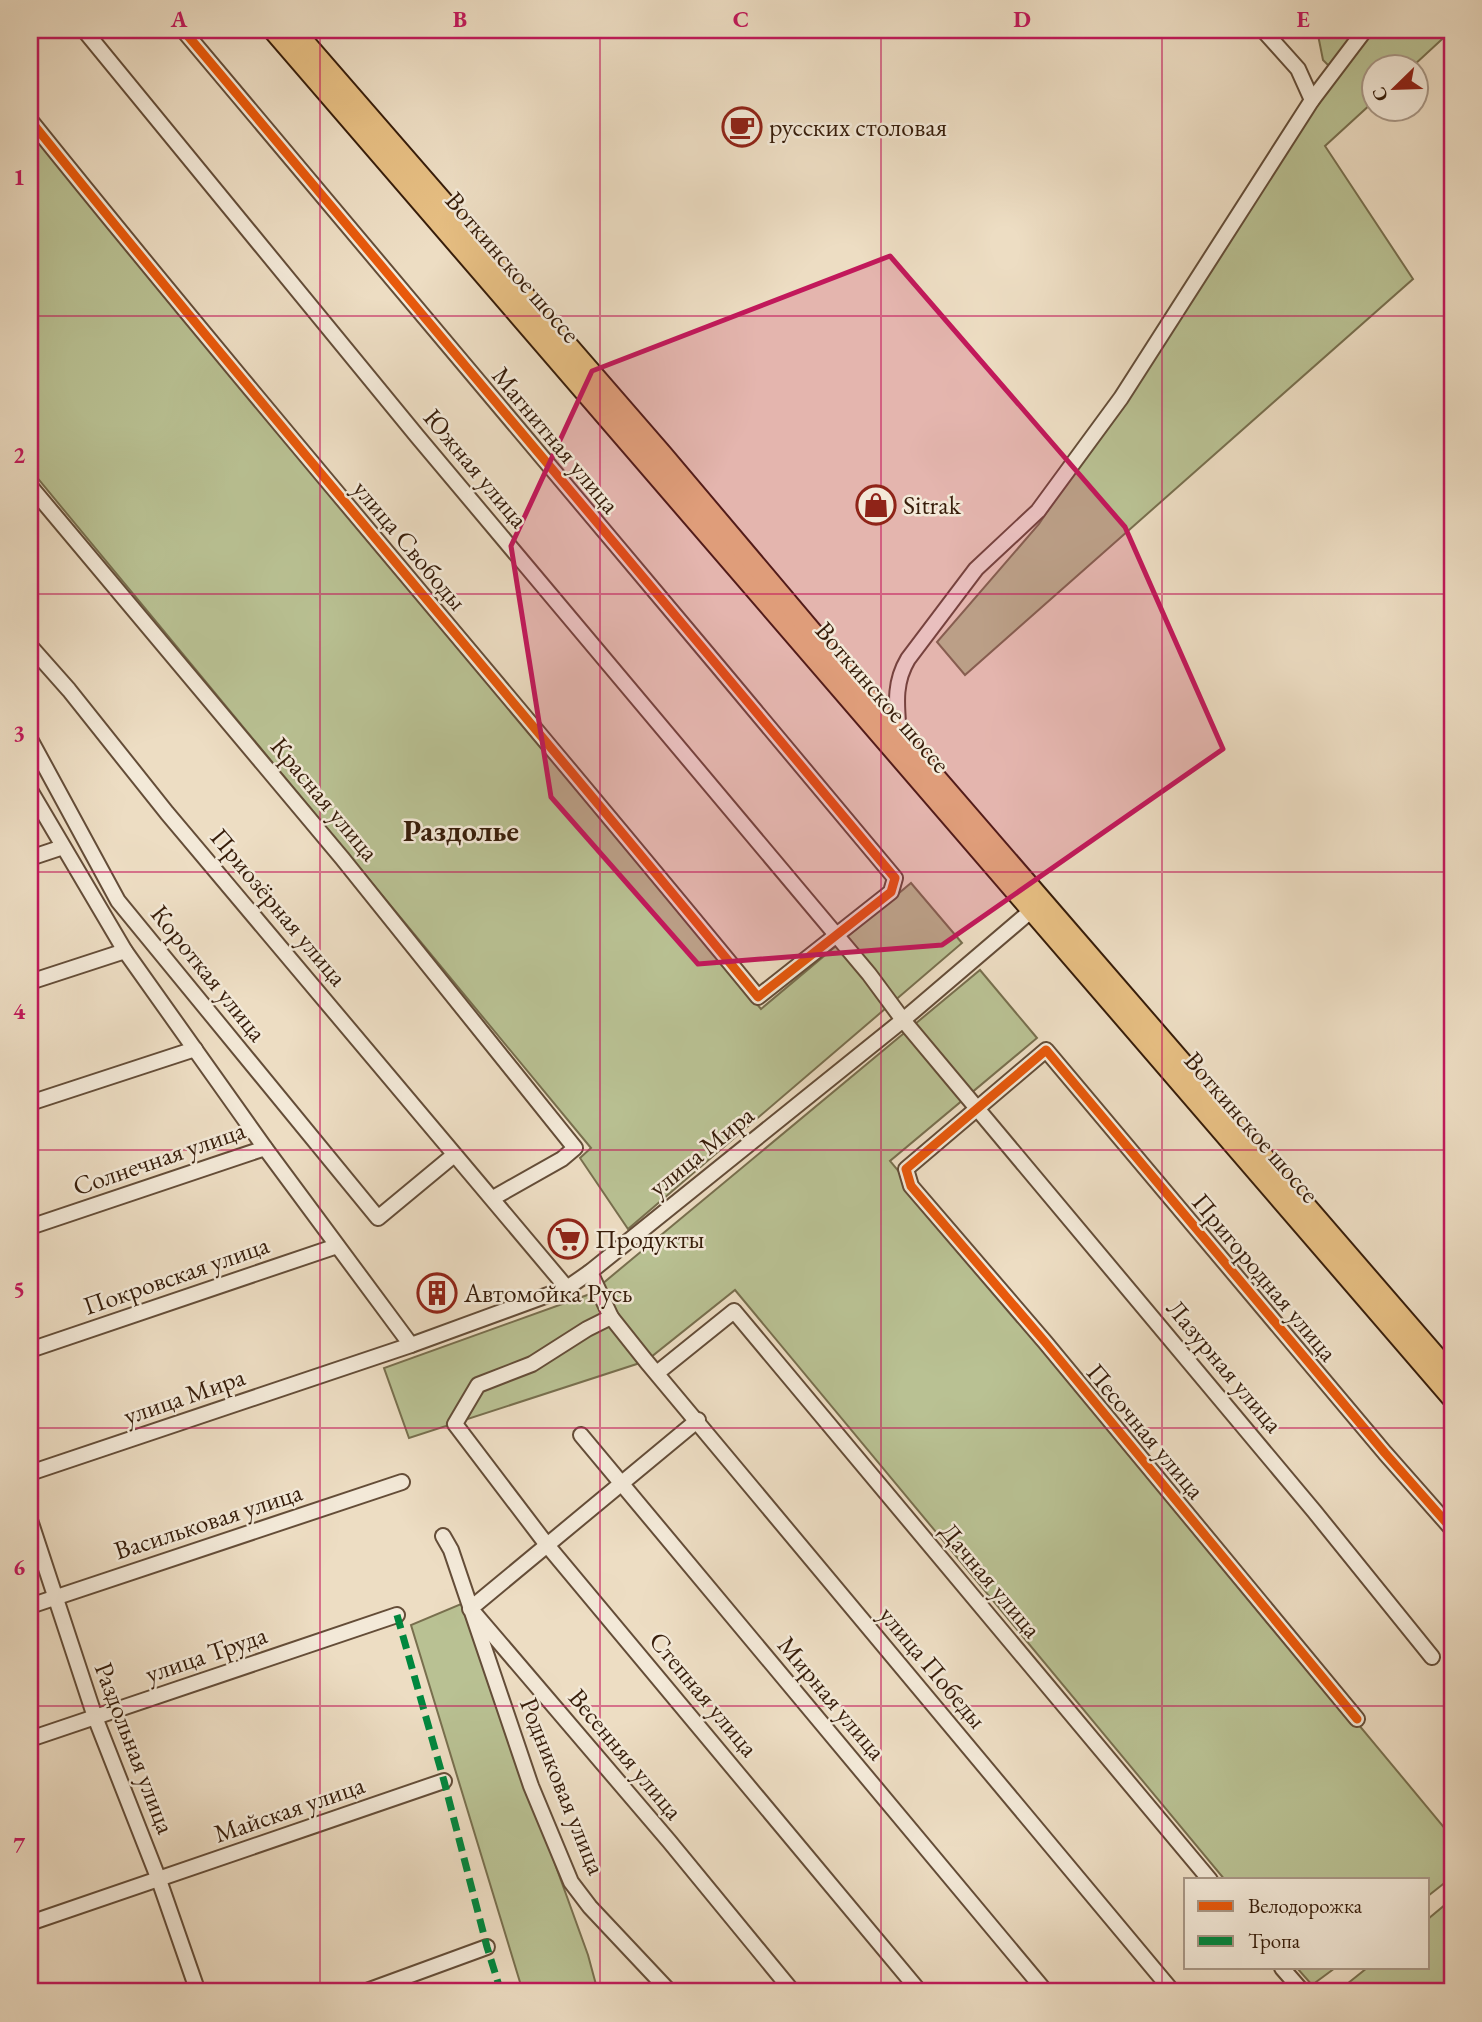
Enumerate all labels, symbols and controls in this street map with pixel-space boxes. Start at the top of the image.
text: A [170,4,188,34]
text: B [453,4,467,34]
text: C [733,4,749,34]
text: D [1013,4,1031,34]
text: E [1296,4,1310,34]
north arrow [1360,52,1430,122]
text: С [1366,83,1394,106]
cafe icon: русских столовая [721,106,763,148]
place label: русских столовая [769,110,947,144]
text: 1 [13,162,25,192]
street label: Воткинское шоссе [438,184,588,350]
street label: Магнитная улица [485,359,628,521]
street label: Южная улица [416,401,536,535]
text: 2 [13,440,25,470]
street label: улица Свободы [345,473,475,617]
shop icon: Sitrak [855,484,897,526]
place label: Sitrak [903,488,962,522]
street label: Воткинское шоссе [808,614,958,780]
text: 3 [13,718,25,748]
street label: Красная улица [263,730,387,869]
district label: Раздолье [403,811,519,850]
street label: Приозёрная улица [203,821,355,994]
street label: Короткая улица [143,898,275,1049]
text: 4 [13,996,26,1026]
street label: Воткинское шоссе [1177,1044,1327,1210]
street label: улица Мира [641,1098,761,1204]
street label: Солнечная улица [68,1112,250,1203]
street label: Пригородная улица [1185,1186,1346,1369]
supermarket icon: Продукты [547,1218,589,1260]
place label: Продукты [595,1222,705,1256]
street label: Покровская улица [79,1227,274,1323]
building icon: Автомойка Русь [416,1272,458,1314]
text: 5 [13,1274,25,1304]
place label: Автомойка Русь [463,1276,633,1310]
street label: Лазурная улица [1159,1292,1291,1440]
street label: Песочная улица [1079,1356,1213,1507]
street label: улица Мира [119,1359,250,1433]
street label: Васильковая улица [110,1474,307,1567]
street label: Дачная улица [933,1515,1050,1646]
text: 6 [13,1552,25,1582]
street label: улица Победы [872,1598,994,1736]
street label: улица Труда [141,1617,272,1691]
street label: Степная улица [642,1624,767,1764]
street label: Мирная улица [770,1629,894,1768]
street label: Раздольная улица [87,1657,183,1839]
street label: Весенняя улица [561,1681,691,1827]
street label: Родниковая улица [512,1692,614,1880]
street label: Майская улица [209,1767,369,1851]
text: 7 [13,1830,26,1860]
legend [1184,1878,1430,1969]
text: Велодорожка [1248,1892,1363,1919]
text: Тропа [1248,1927,1301,1954]

